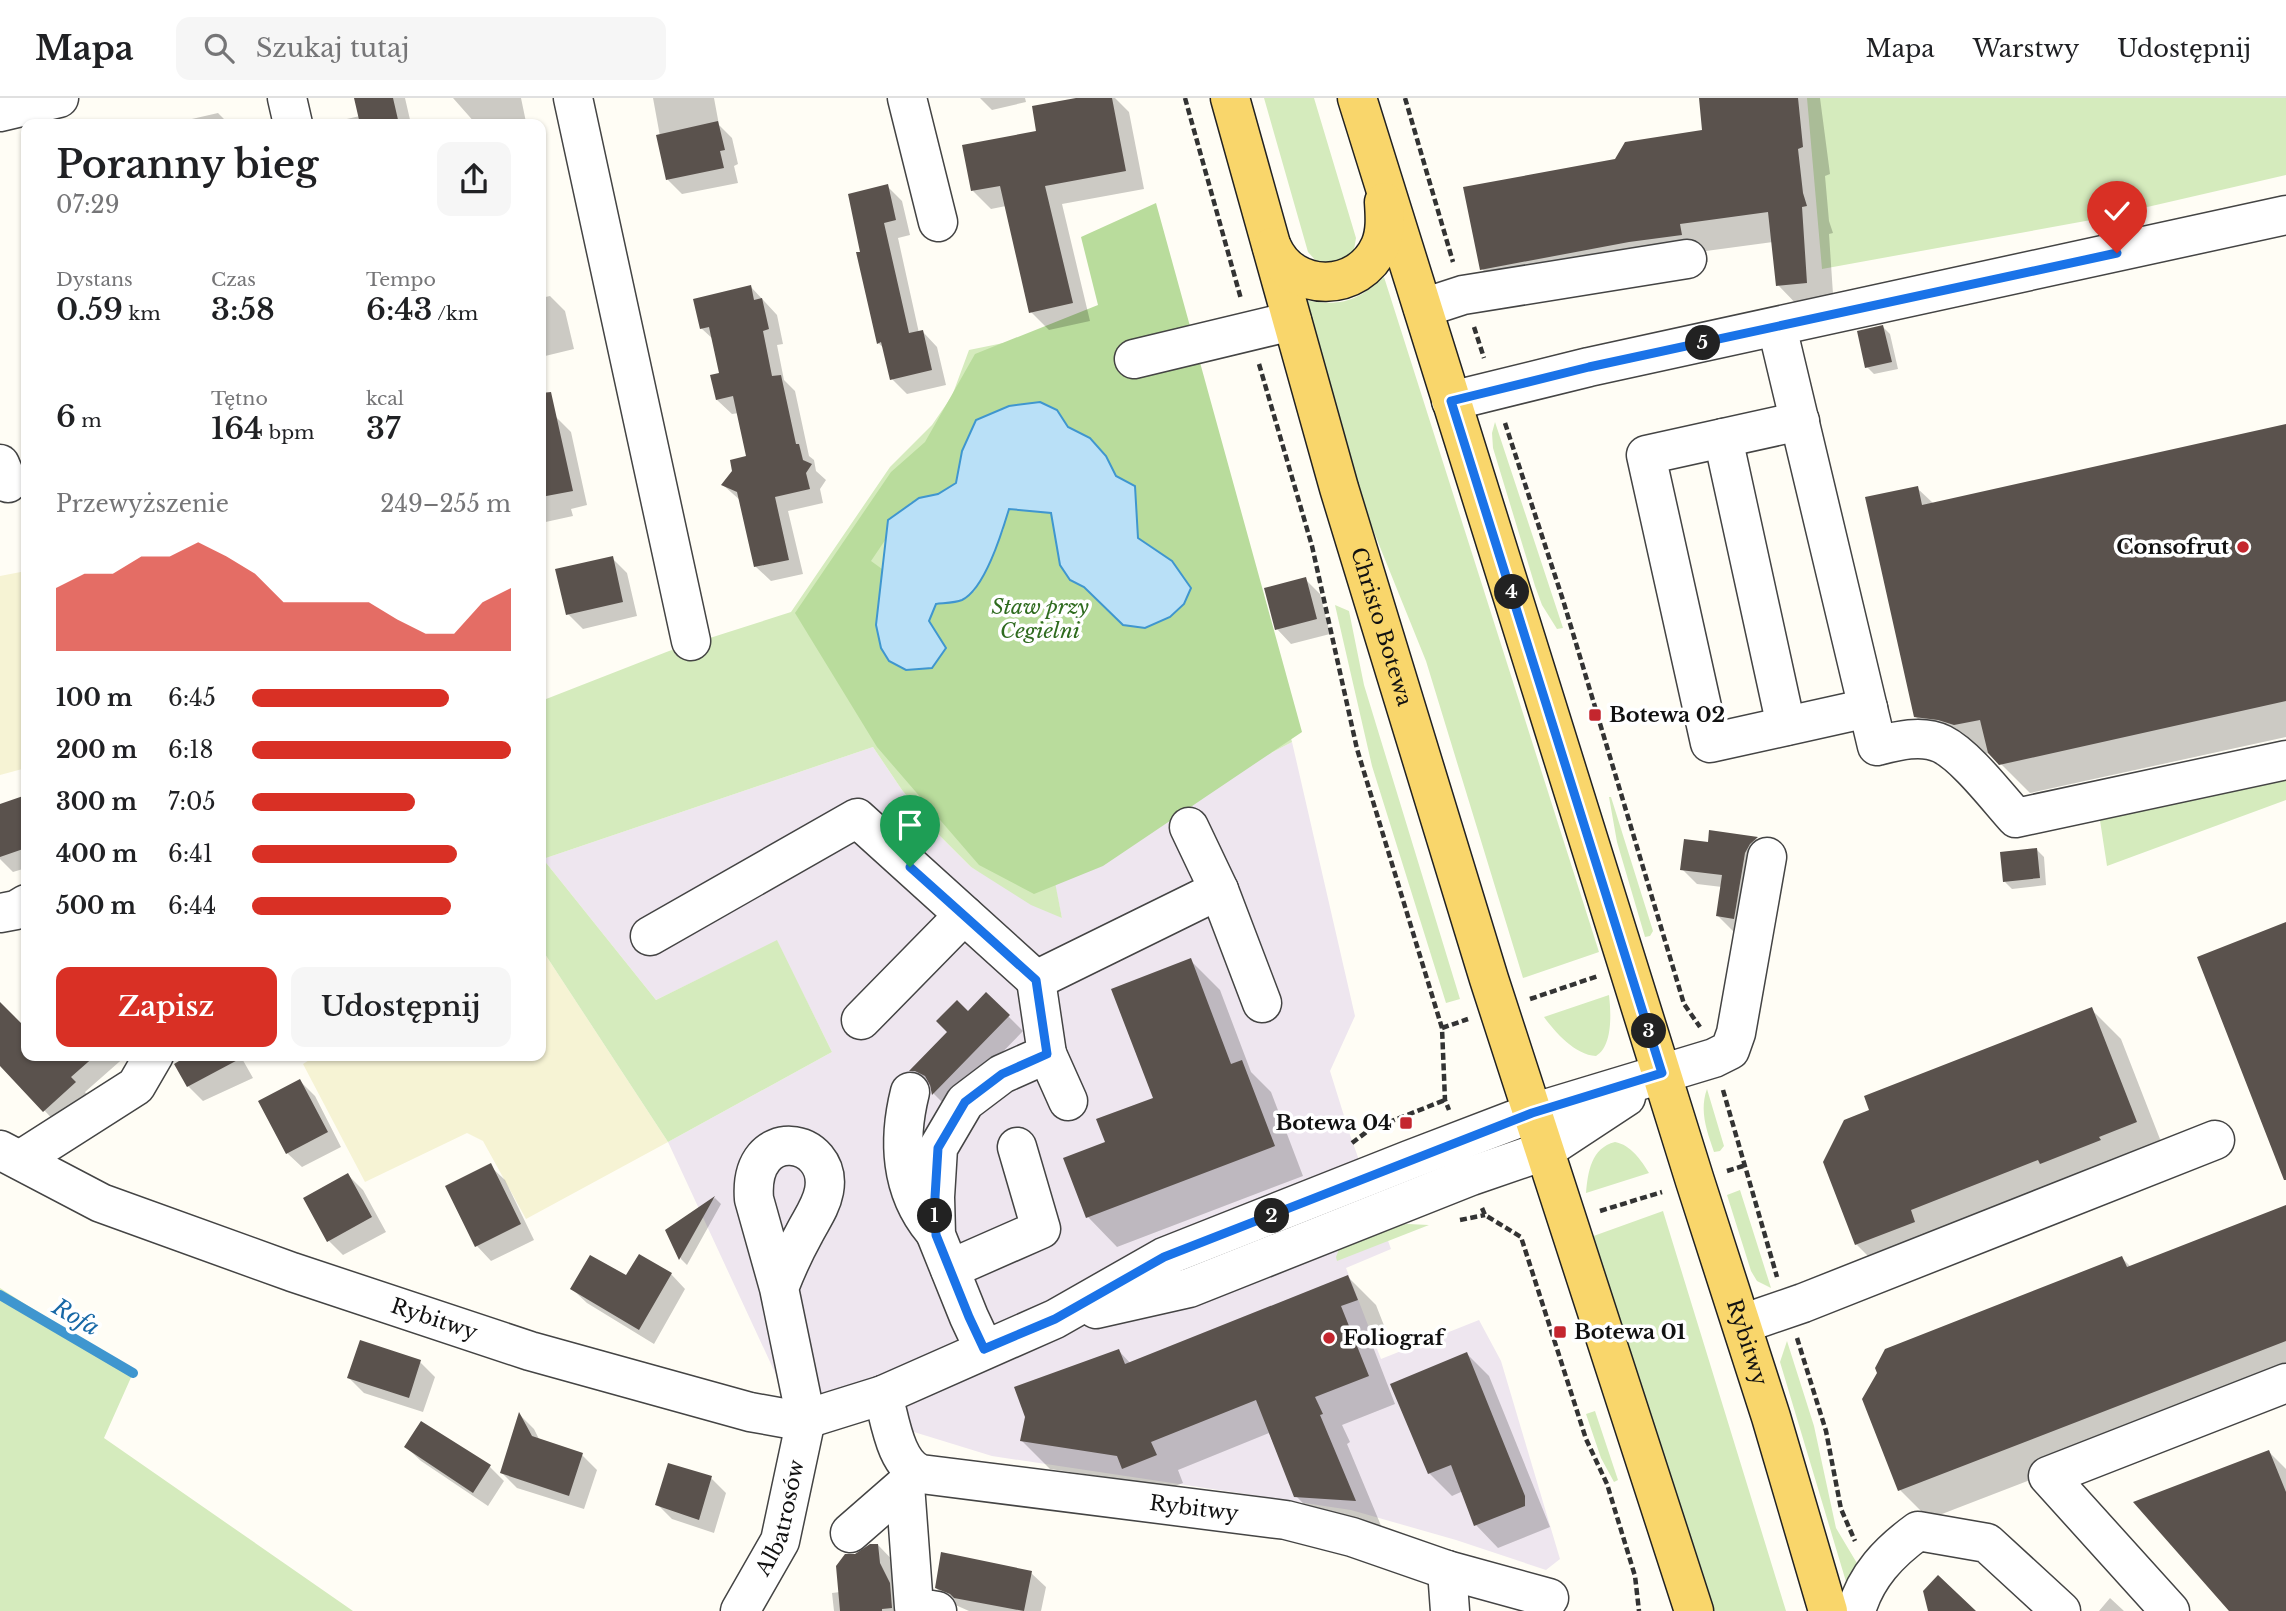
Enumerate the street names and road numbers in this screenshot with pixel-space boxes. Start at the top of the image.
street label: Christo Botewa [1345,544,1418,710]
street label: Rybitwy [388,1293,481,1346]
street label: Rybitwy [1721,1296,1773,1389]
street label: Albatrosów [749,1457,810,1581]
street label: Rybitwy [1148,1490,1241,1527]

